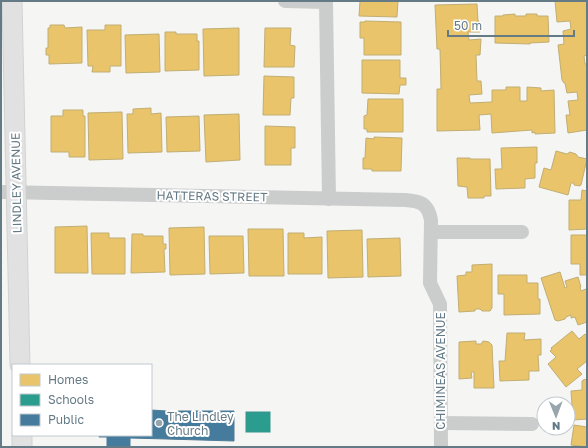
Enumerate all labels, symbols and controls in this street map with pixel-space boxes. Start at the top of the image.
scale bar [448,12,574,38]
text: 50 m [454,18,482,33]
street label: LINDLEY AVENUE [8,133,24,233]
street label: HATTERAS STREET [156,188,268,204]
street label: CHIMINEAS AVENUE [433,312,448,430]
legend [12,364,152,436]
text: Homes [48,372,88,387]
text: Schools [48,392,94,407]
north arrow [536,396,576,436]
place label: The Lindley Church [167,409,234,438]
text: Public [48,412,85,427]
marker: The Lindley Church [154,418,164,428]
text: N [552,420,560,433]

